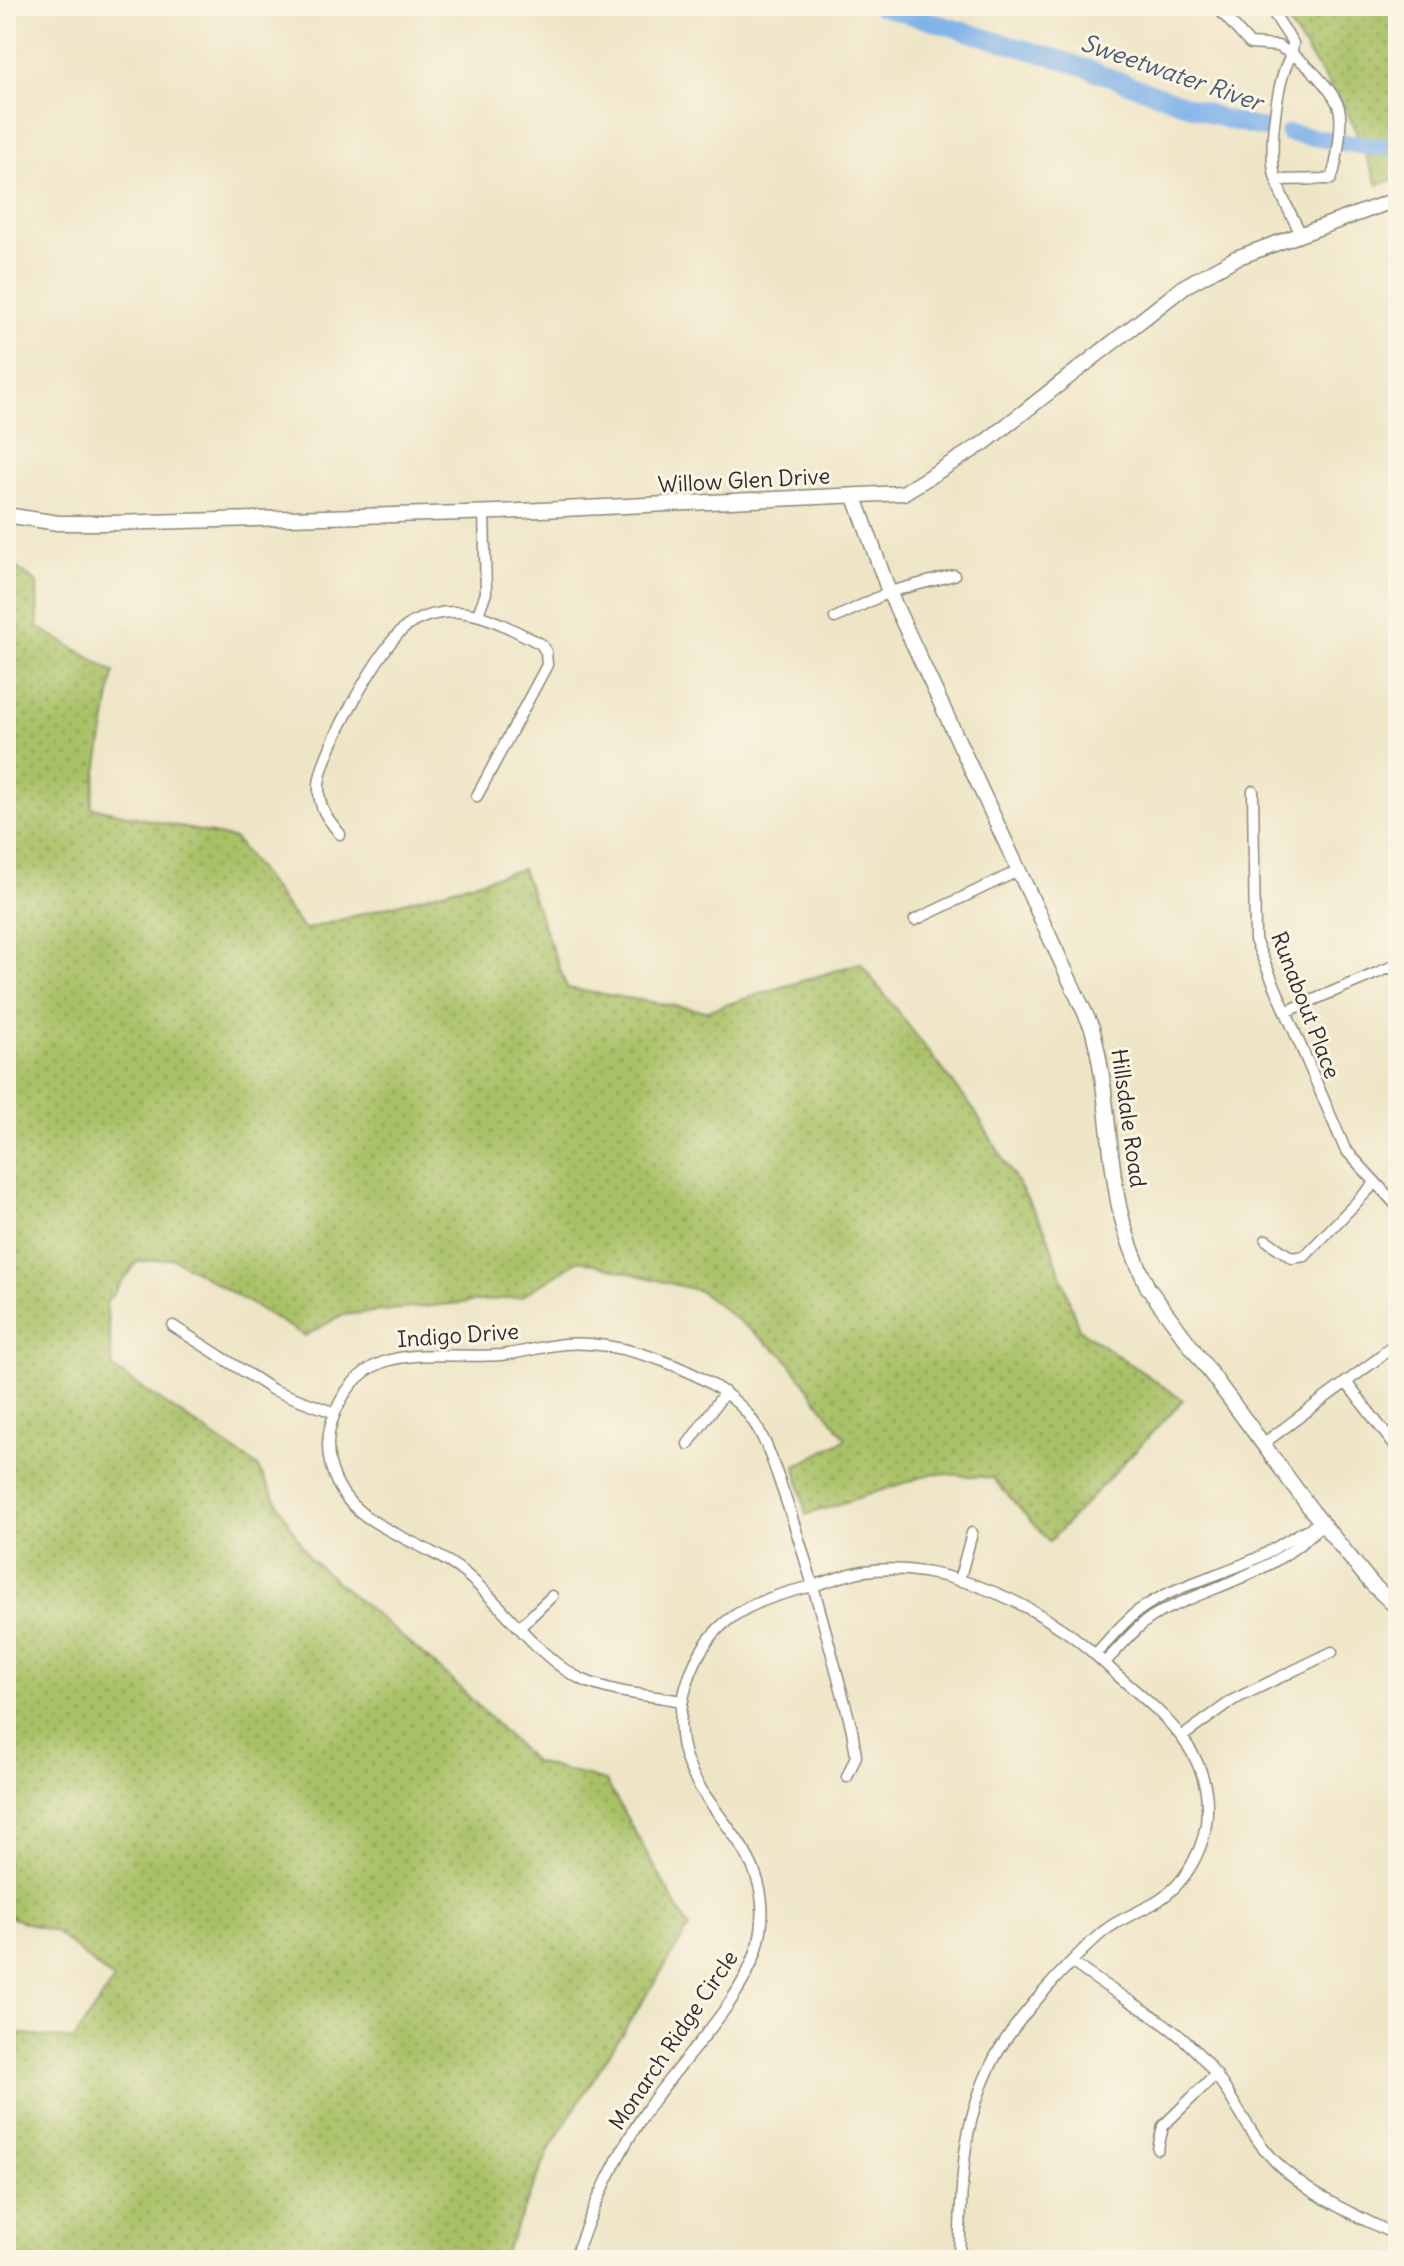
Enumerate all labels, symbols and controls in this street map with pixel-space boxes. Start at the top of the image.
water label: Sweetwater River [1077,27,1270,118]
street label: Willow Glen Drive [657,462,831,498]
street label: Runabout Place [1265,927,1347,1083]
street label: Hillsdale Road [1105,1047,1153,1189]
street label: Indigo Drive [396,1317,520,1353]
street label: Monarch Ridge Circle [602,1945,744,2135]

